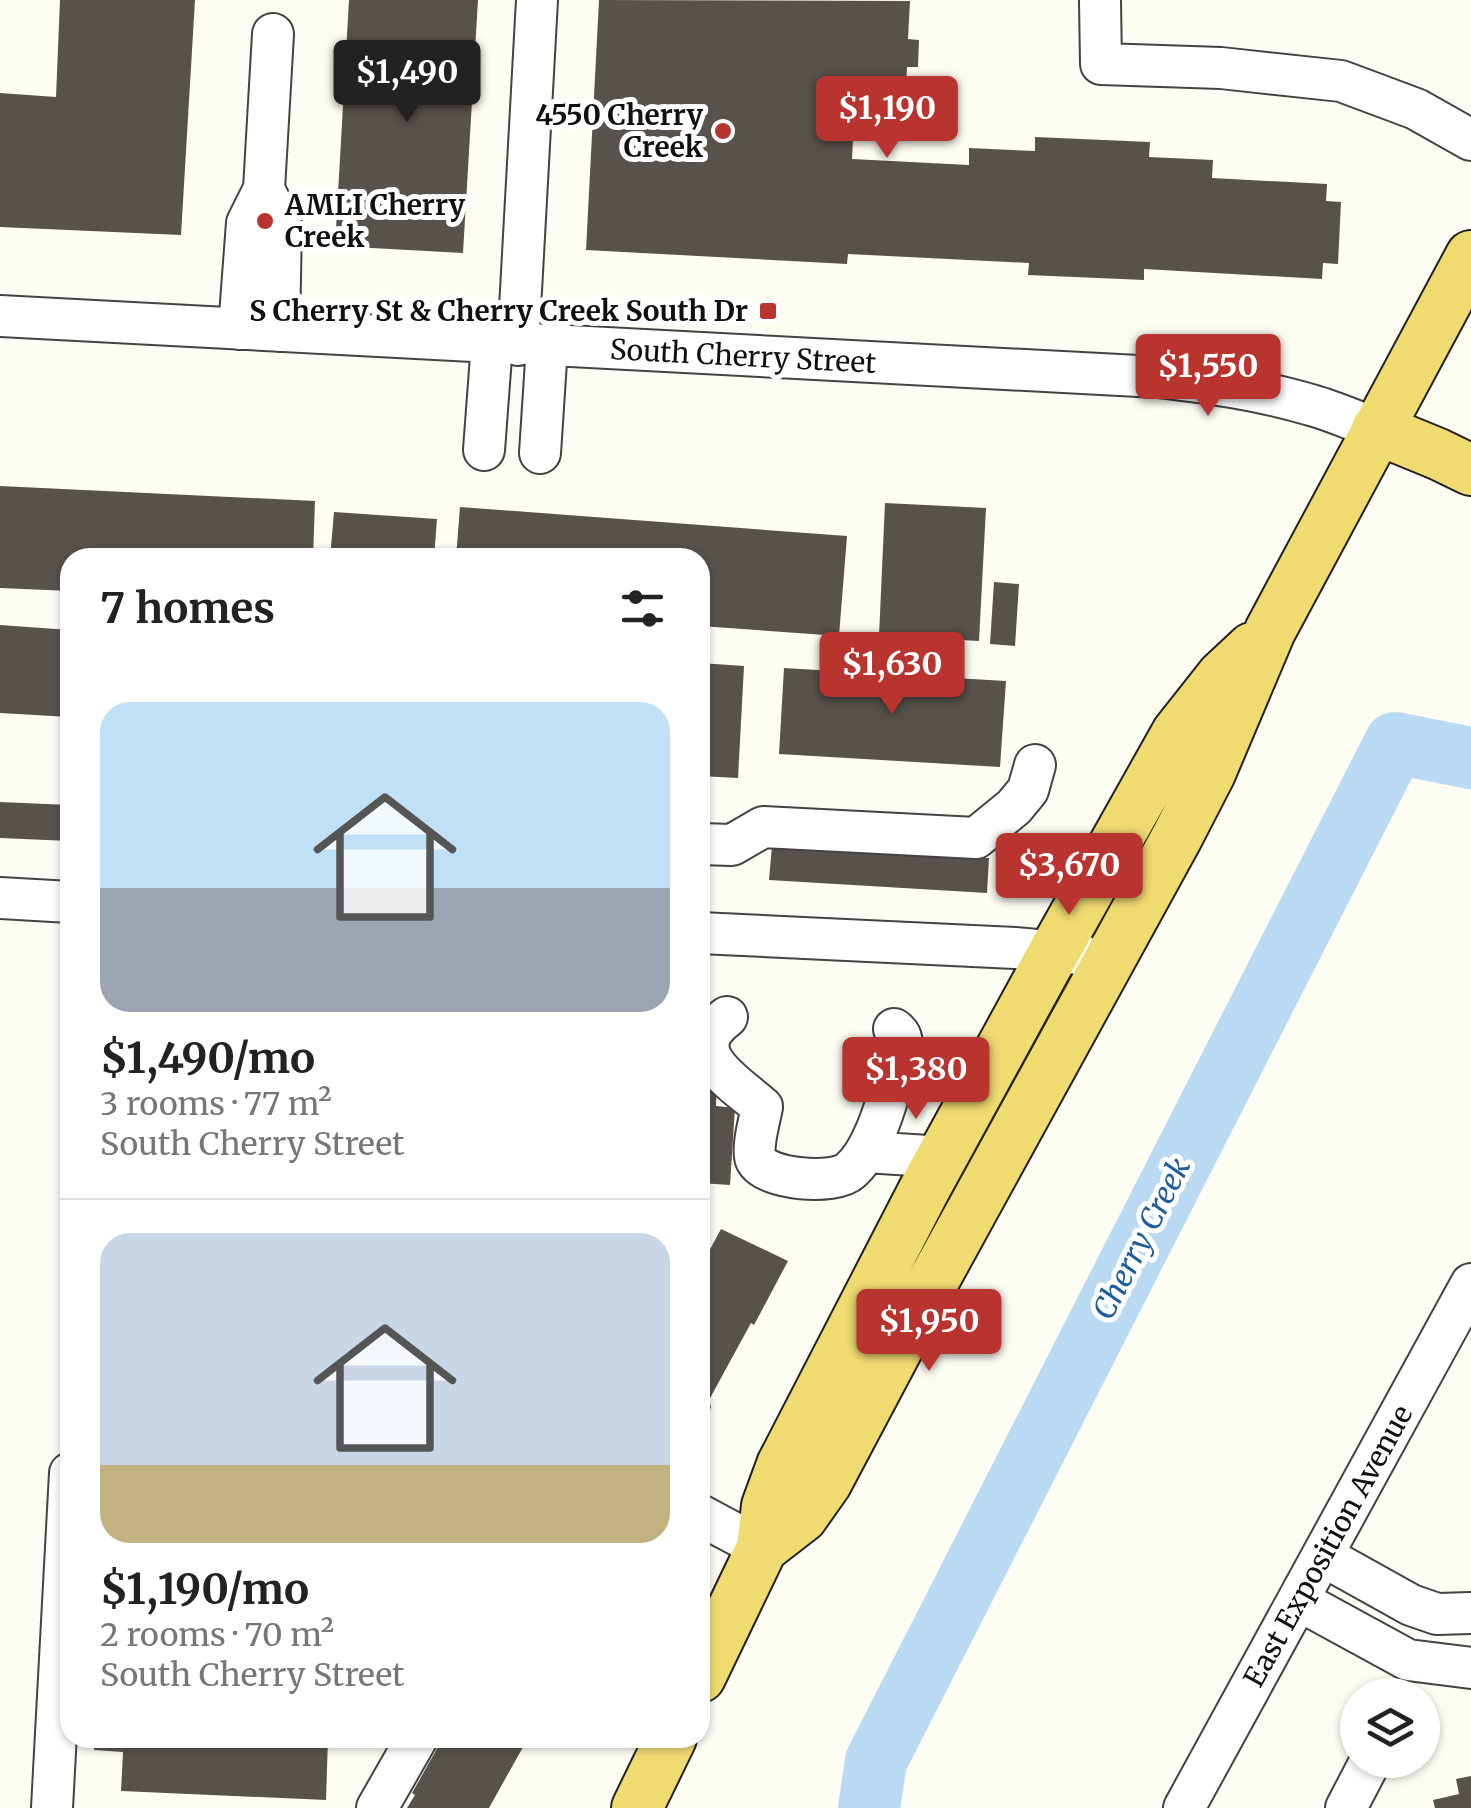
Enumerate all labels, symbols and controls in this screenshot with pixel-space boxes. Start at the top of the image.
pin: $1,490 [326,40,488,125]
text: $1,490 [356,52,458,92]
pin: $1,190 [806,76,968,161]
text: $1,190 [838,88,936,128]
place label: 4550 Cherry Creek [535,97,704,165]
marker: 4550 Cherry Creek [712,120,734,142]
place label: AMLI Cherry Creek [284,187,466,255]
marker: AMLI Cherry Creek [254,210,276,232]
place label: S Cherry St & Cherry Creek South Dr [249,293,748,329]
marker: S Cherry St & Cherry Creek South Dr [757,300,779,322]
street label: South Cherry Street [609,331,877,381]
pin: $1,550 [1127,334,1289,419]
text: $1,550 [1158,346,1258,386]
icon: filters [615,581,670,636]
text: 7 homes [100,582,275,634]
pin: $1,630 [811,632,973,717]
text: $1,630 [842,644,942,684]
icon: home [295,767,475,947]
pin: $3,670 [988,833,1150,918]
text: $3,670 [1018,845,1120,885]
text: $1,490/mo [100,1032,315,1084]
pin: $1,380 [835,1037,997,1122]
text: $1,380 [864,1049,968,1089]
text: 3 rooms · 77 m² [100,1084,332,1124]
text: South Cherry Street [100,1124,405,1164]
water label: Cherry Creek [1084,1151,1198,1326]
pin: $1,950 [848,1289,1010,1374]
icon: home [295,1298,475,1478]
text: $1,950 [878,1301,980,1341]
street label: East Exposition Avenue [1236,1399,1420,1693]
text: $1,190/mo [100,1563,309,1615]
text: 2 rooms · 70 m² [100,1615,334,1655]
text: South Cherry Street [100,1655,405,1695]
map controls [1340,1678,1440,1778]
button: layers [1340,1678,1440,1778]

